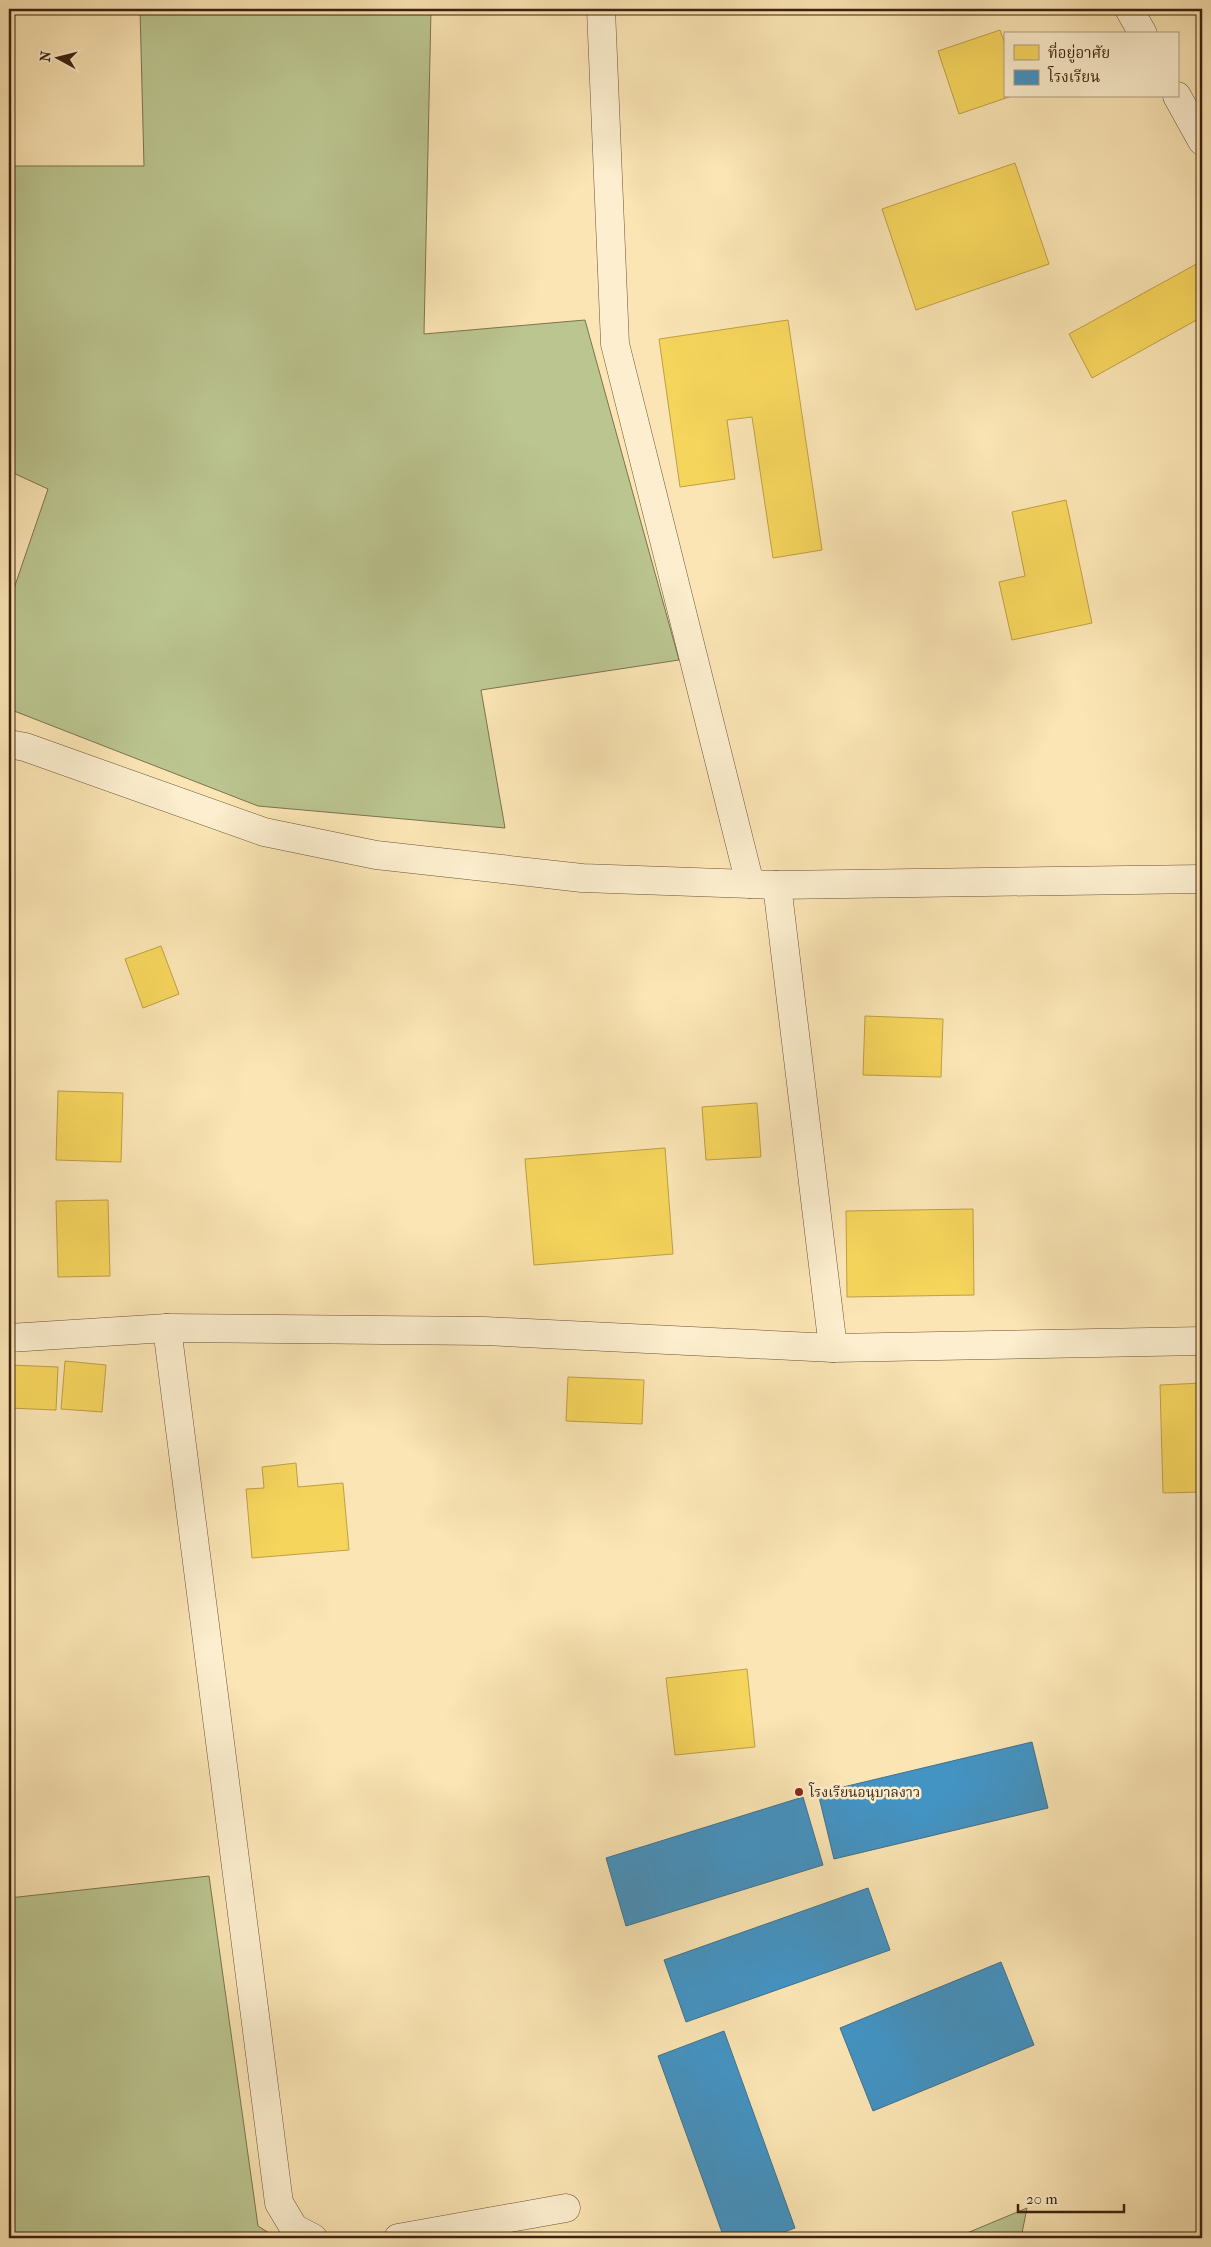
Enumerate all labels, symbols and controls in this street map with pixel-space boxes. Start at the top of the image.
north arrow [32,32,82,82]
legend [1004,32,1178,98]
text: ที่อยู่อาศัย [1048,42,1110,63]
text: N [37,50,55,63]
text: โรงเรียน [1047,66,1100,86]
place label: โรงเรียนอนุบาลงาว [808,1782,920,1801]
marker: โรงเรียนอนุบาลงาว [793,1786,805,1798]
scale bar [1018,2182,1125,2214]
text: 20 m [1026,2190,1058,2208]

